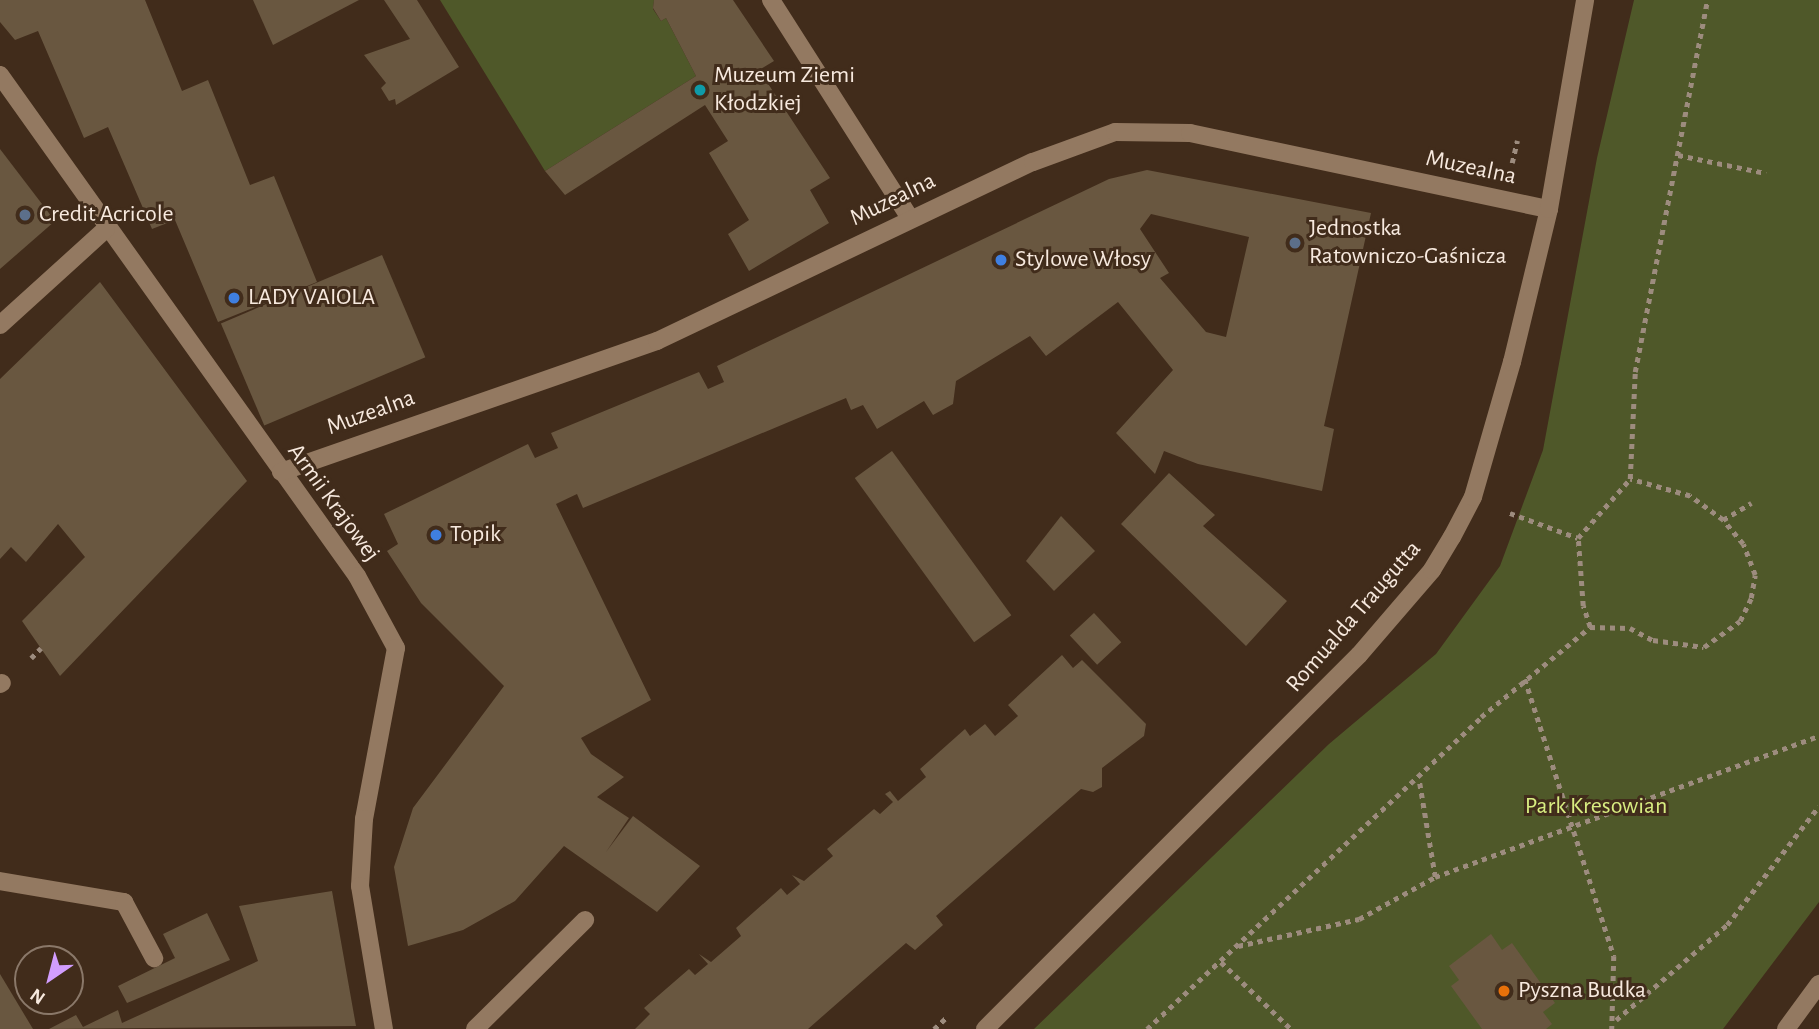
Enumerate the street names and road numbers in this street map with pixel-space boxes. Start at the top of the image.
street label: Muzealna [1423,144,1519,192]
street label: Muzealna [845,167,941,233]
street label: Muzealna [323,384,419,442]
street label: Armii Krajowej [281,438,385,568]
street label: Romualda Traugutta [1280,535,1428,699]

